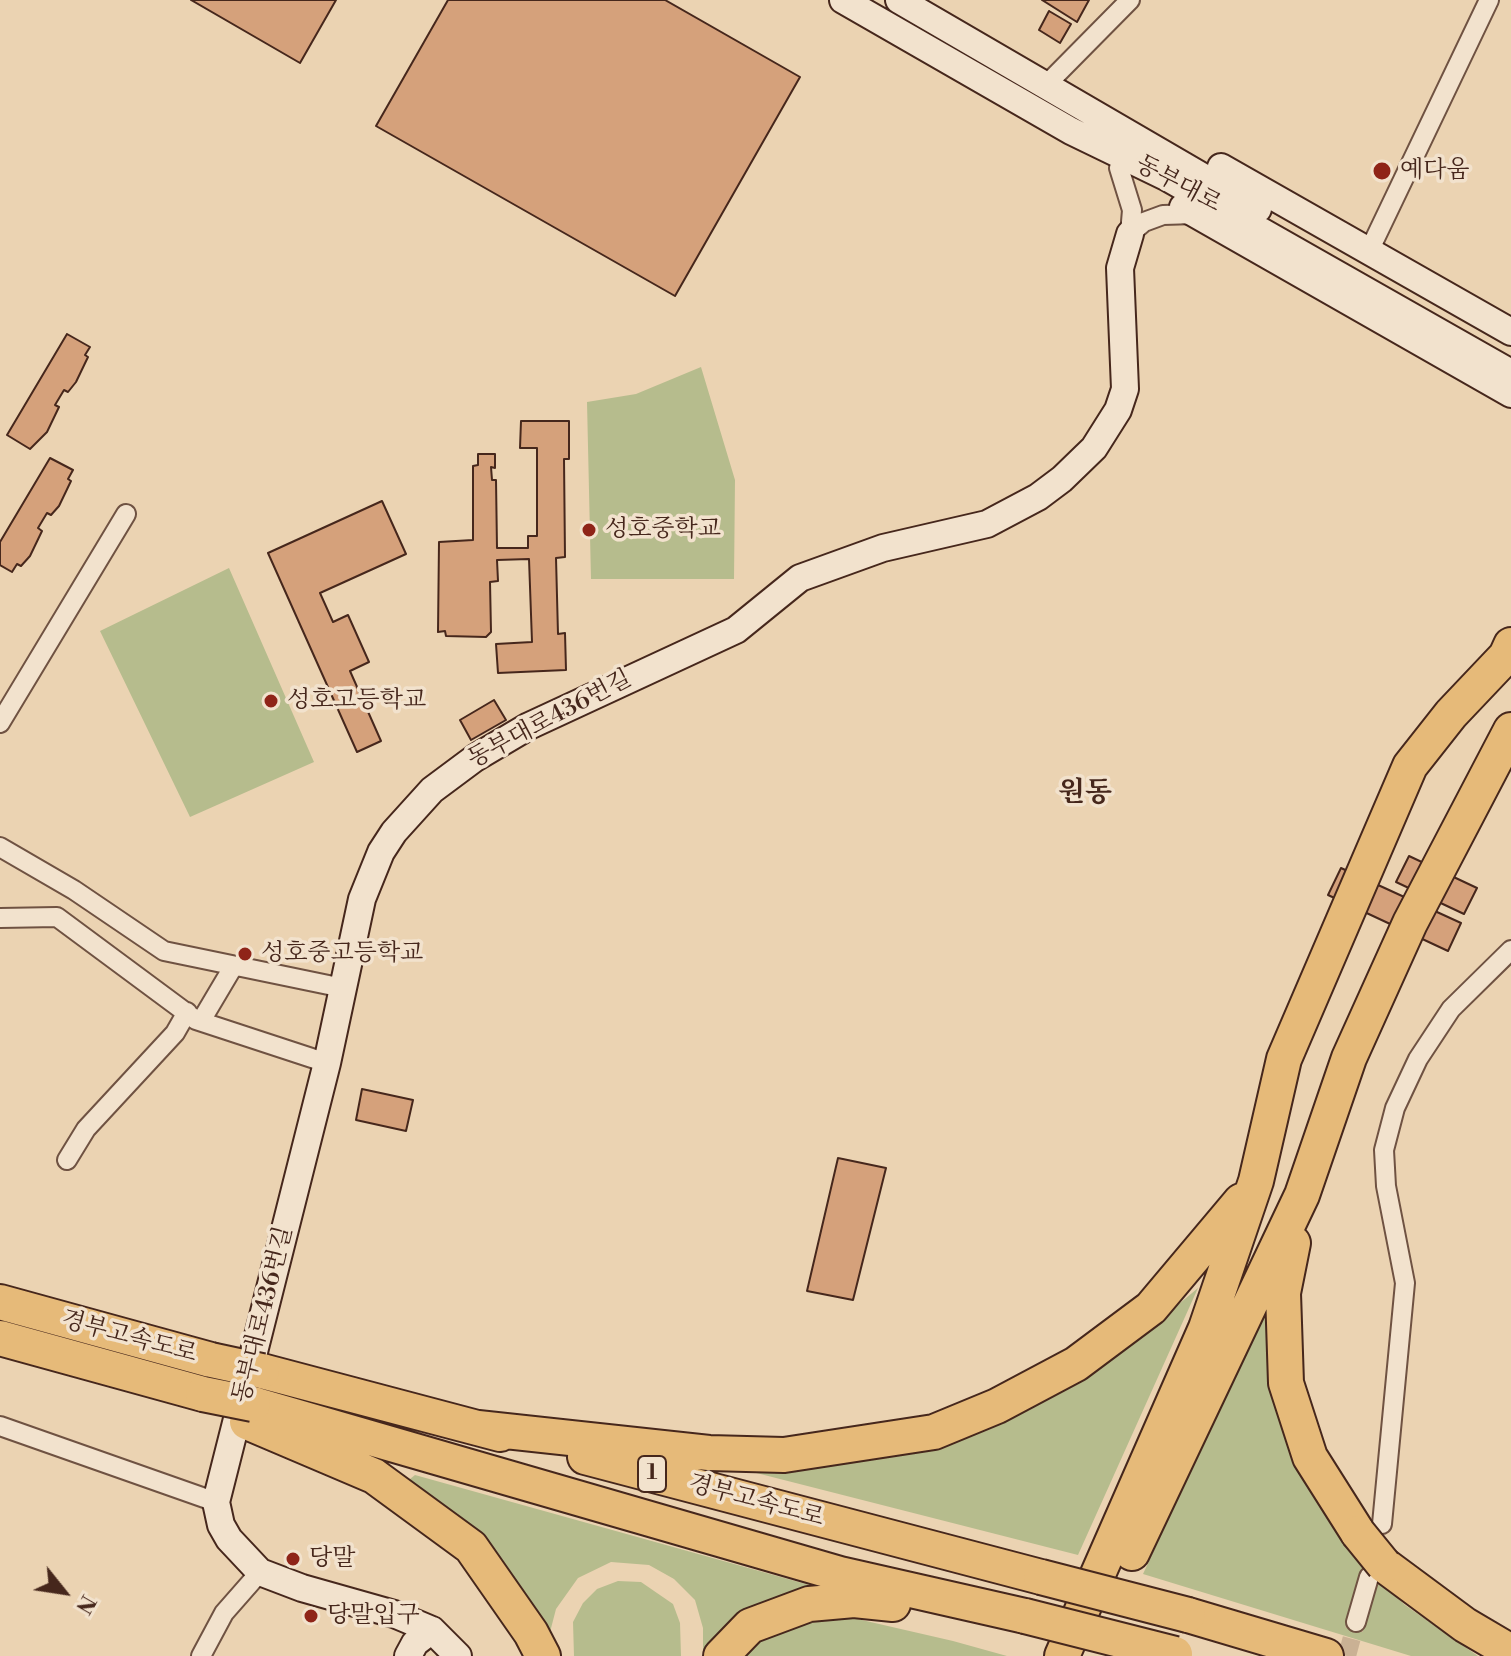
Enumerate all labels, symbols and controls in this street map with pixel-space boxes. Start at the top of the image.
street label: 동부대로 [1130,151,1226,219]
place label: 예다움 [1400,157,1470,185]
marker: 예다움 [1371,160,1393,182]
place label: 성호중학교 [605,516,721,544]
marker: 성호중학교 [580,521,598,539]
street label: 동부대로436번길 [463,665,637,775]
place label: 성호고등학교 [287,687,426,715]
marker: 성호고등학교 [262,692,280,710]
district label: 원동 [1058,777,1112,811]
place label: 성호중고등학교 [261,940,423,968]
marker: 성호중고등학교 [236,945,254,963]
street label: 동부대로436번길 [228,1224,300,1406]
street label: 경부고속도로 [58,1306,200,1370]
road number: 1 [638,1456,666,1492]
street label: 경부고속도로 [685,1470,827,1534]
place label: 당말 [309,1545,355,1573]
marker: 당말 [284,1550,302,1568]
north arrow [24,1552,104,1632]
text: N [69,1590,101,1619]
place label: 당말입구 [327,1602,420,1630]
marker: 당말입구 [302,1607,320,1625]

